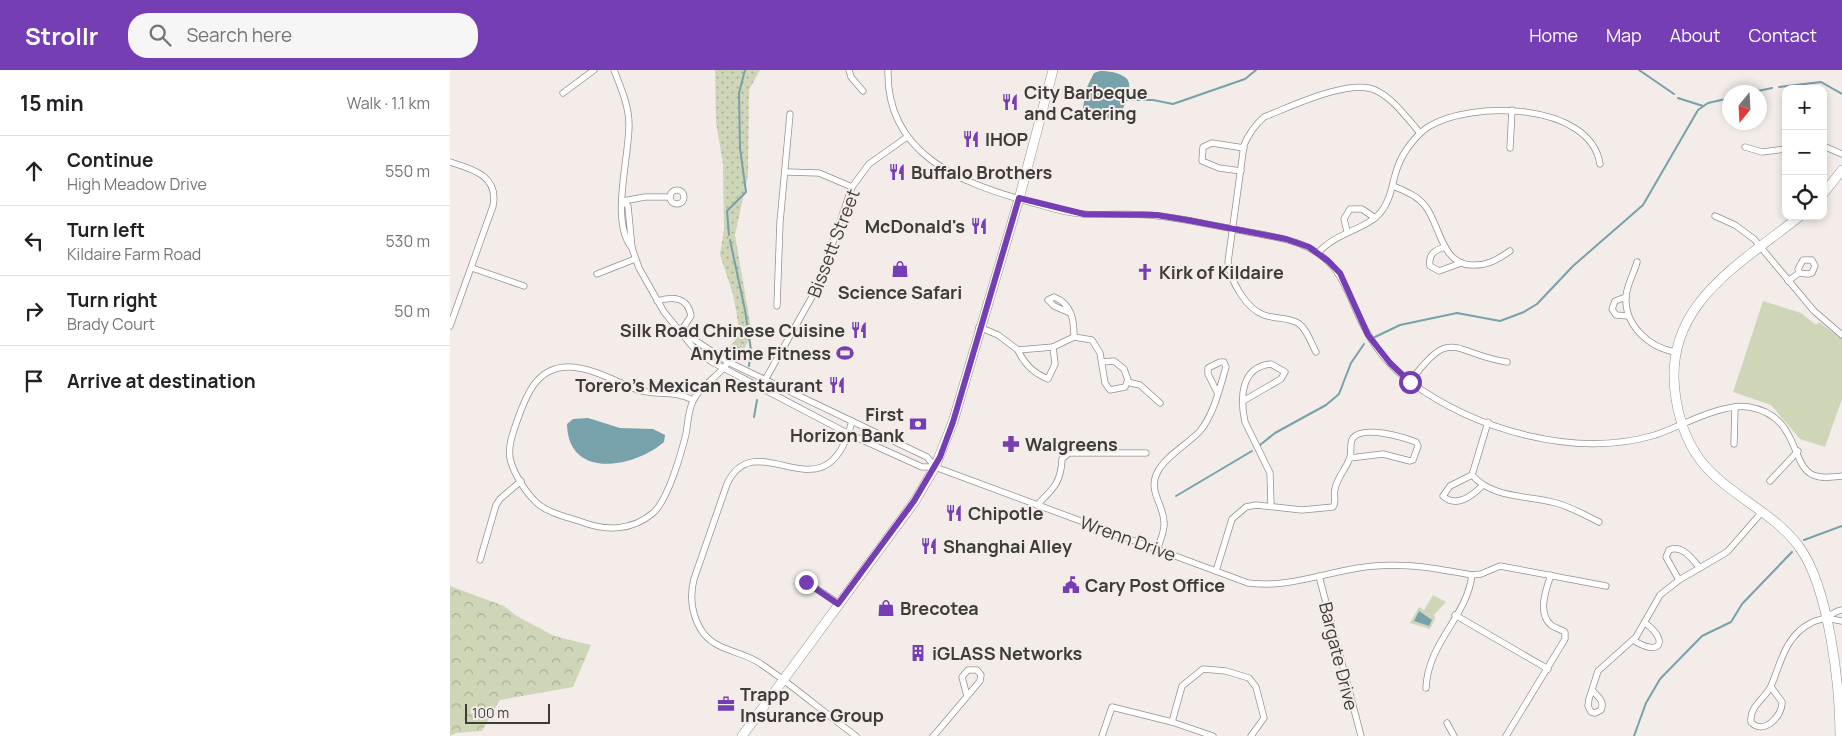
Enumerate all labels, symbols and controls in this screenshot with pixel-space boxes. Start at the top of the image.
search box [128,13,478,58]
text: Strollr [25,19,98,52]
icon: search [146,21,174,49]
text: Search here [186,22,292,48]
text: Home [1529,23,1578,47]
text: Map [1606,23,1642,47]
text: About [1670,23,1720,47]
text: Contact [1748,23,1817,47]
place label: City Barbeque and Catering [1024,80,1148,125]
north arrow [1722,85,1767,130]
map controls [1782,85,1827,220]
button: + [1782,85,1827,130]
text: 15 min [20,89,84,117]
text: Walk · 1.1 km [346,92,430,114]
restaurant icon: City Barbeque and Catering [1000,92,1020,112]
place label: IHOP [985,127,1028,151]
restaurant icon: IHOP [961,129,981,149]
button: − [1782,130,1827,175]
text: Continue [67,147,153,173]
icon: ahead [20,157,48,185]
text: 550 m [385,160,430,182]
place label: Buffalo Brothers [911,160,1053,184]
restaurant icon: Buffalo Brothers [887,162,907,182]
text: High Meadow Drive [67,173,207,195]
button: locate [1782,175,1827,220]
street label: Bissett Street [801,185,865,301]
place label: McDonald's [865,214,965,238]
restaurant icon: McDonald's [969,216,989,236]
text: Turn left [67,217,145,243]
icon: left [20,227,48,255]
text: 530 m [385,230,430,252]
text: Kildaire Farm Road [67,243,201,265]
shop icon: Science Safari [890,259,910,279]
place label: Kirk of Kildaire [1159,260,1284,284]
church icon: Kirk of Kildaire [1135,262,1155,282]
place label: Science Safari [838,280,962,304]
text: Turn right [67,287,157,313]
icon: right [20,297,48,325]
text: 50 m [394,300,430,322]
text: Brady Court [67,313,155,335]
place label: Silk Road Chinese Cuisine [620,318,845,342]
restaurant icon: Silk Road Chinese Cuisine [849,320,869,340]
place label: Anytime Fitness [690,341,831,365]
sports icon: Anytime Fitness [835,343,855,363]
icon: arrive [20,367,48,395]
text: Arrive at destination [67,368,256,394]
route start [1399,371,1422,394]
place label: Torero's Mexican Restaurant [575,373,823,397]
restaurant icon: Torero's Mexican Restaurant [827,375,847,395]
place label: First Horizon Bank [790,402,905,447]
bank icon: First Horizon Bank [908,414,928,434]
place label: Walgreens [1025,432,1118,456]
pharmacy icon: Walgreens [1001,434,1021,454]
place label: Chipotle [968,501,1044,525]
restaurant icon: Chipotle [944,503,964,523]
street label: Wrenn Drive [1077,510,1179,566]
place label: Shanghai Alley [943,534,1072,558]
restaurant icon: Shanghai Alley [919,536,939,556]
route end [795,571,818,594]
place label: Cary Post Office [1085,573,1225,597]
public building icon: Cary Post Office [1061,575,1081,595]
place label: Brecotea [900,596,979,620]
shop icon: Brecotea [876,598,896,618]
street label: Bargate Drive [1314,599,1364,713]
place label: iGLASS Networks [932,641,1083,665]
building icon: iGLASS Networks [908,643,928,663]
place label: Trapp Insurance Group [740,682,884,727]
office icon: Trapp Insurance Group [716,694,736,714]
scale bar [465,701,550,724]
text: 100 m [472,703,509,722]

